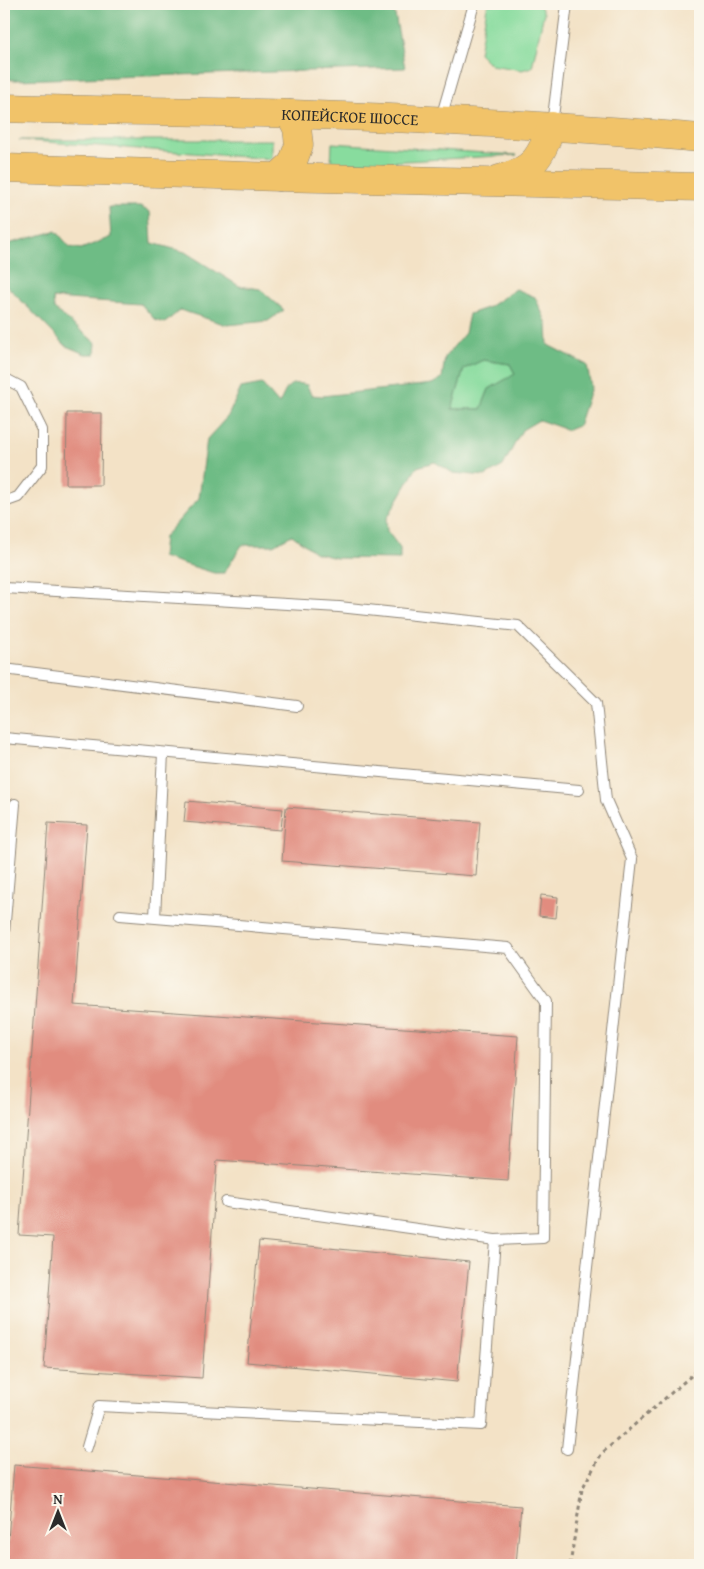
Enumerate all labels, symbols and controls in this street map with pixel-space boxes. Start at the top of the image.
street label: КОПЕЙСКОЕ ШОССЕ [281,102,419,131]
north arrow [32,1486,82,1536]
text: N [53,1489,63,1509]

